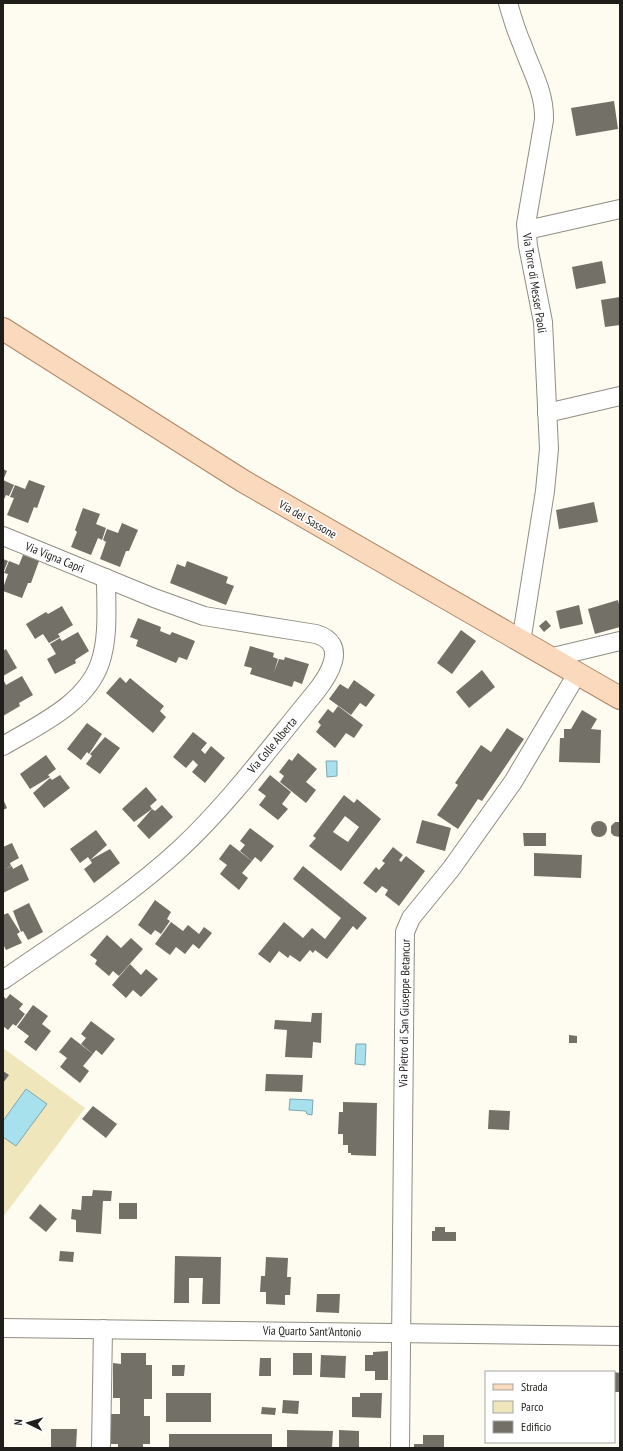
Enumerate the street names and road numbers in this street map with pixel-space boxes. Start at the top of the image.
street label: Via Torre di Messer Paoli [520,231,550,334]
street label: Via del Sassone [275,496,340,542]
street label: Via Vigna Capri [22,538,87,576]
street label: Via Colle Alberta [243,714,300,777]
street label: Via Pietro di San Giuseppe Betancur [395,938,413,1088]
street label: Via Quarto Sant'Antonio [262,1323,361,1339]

